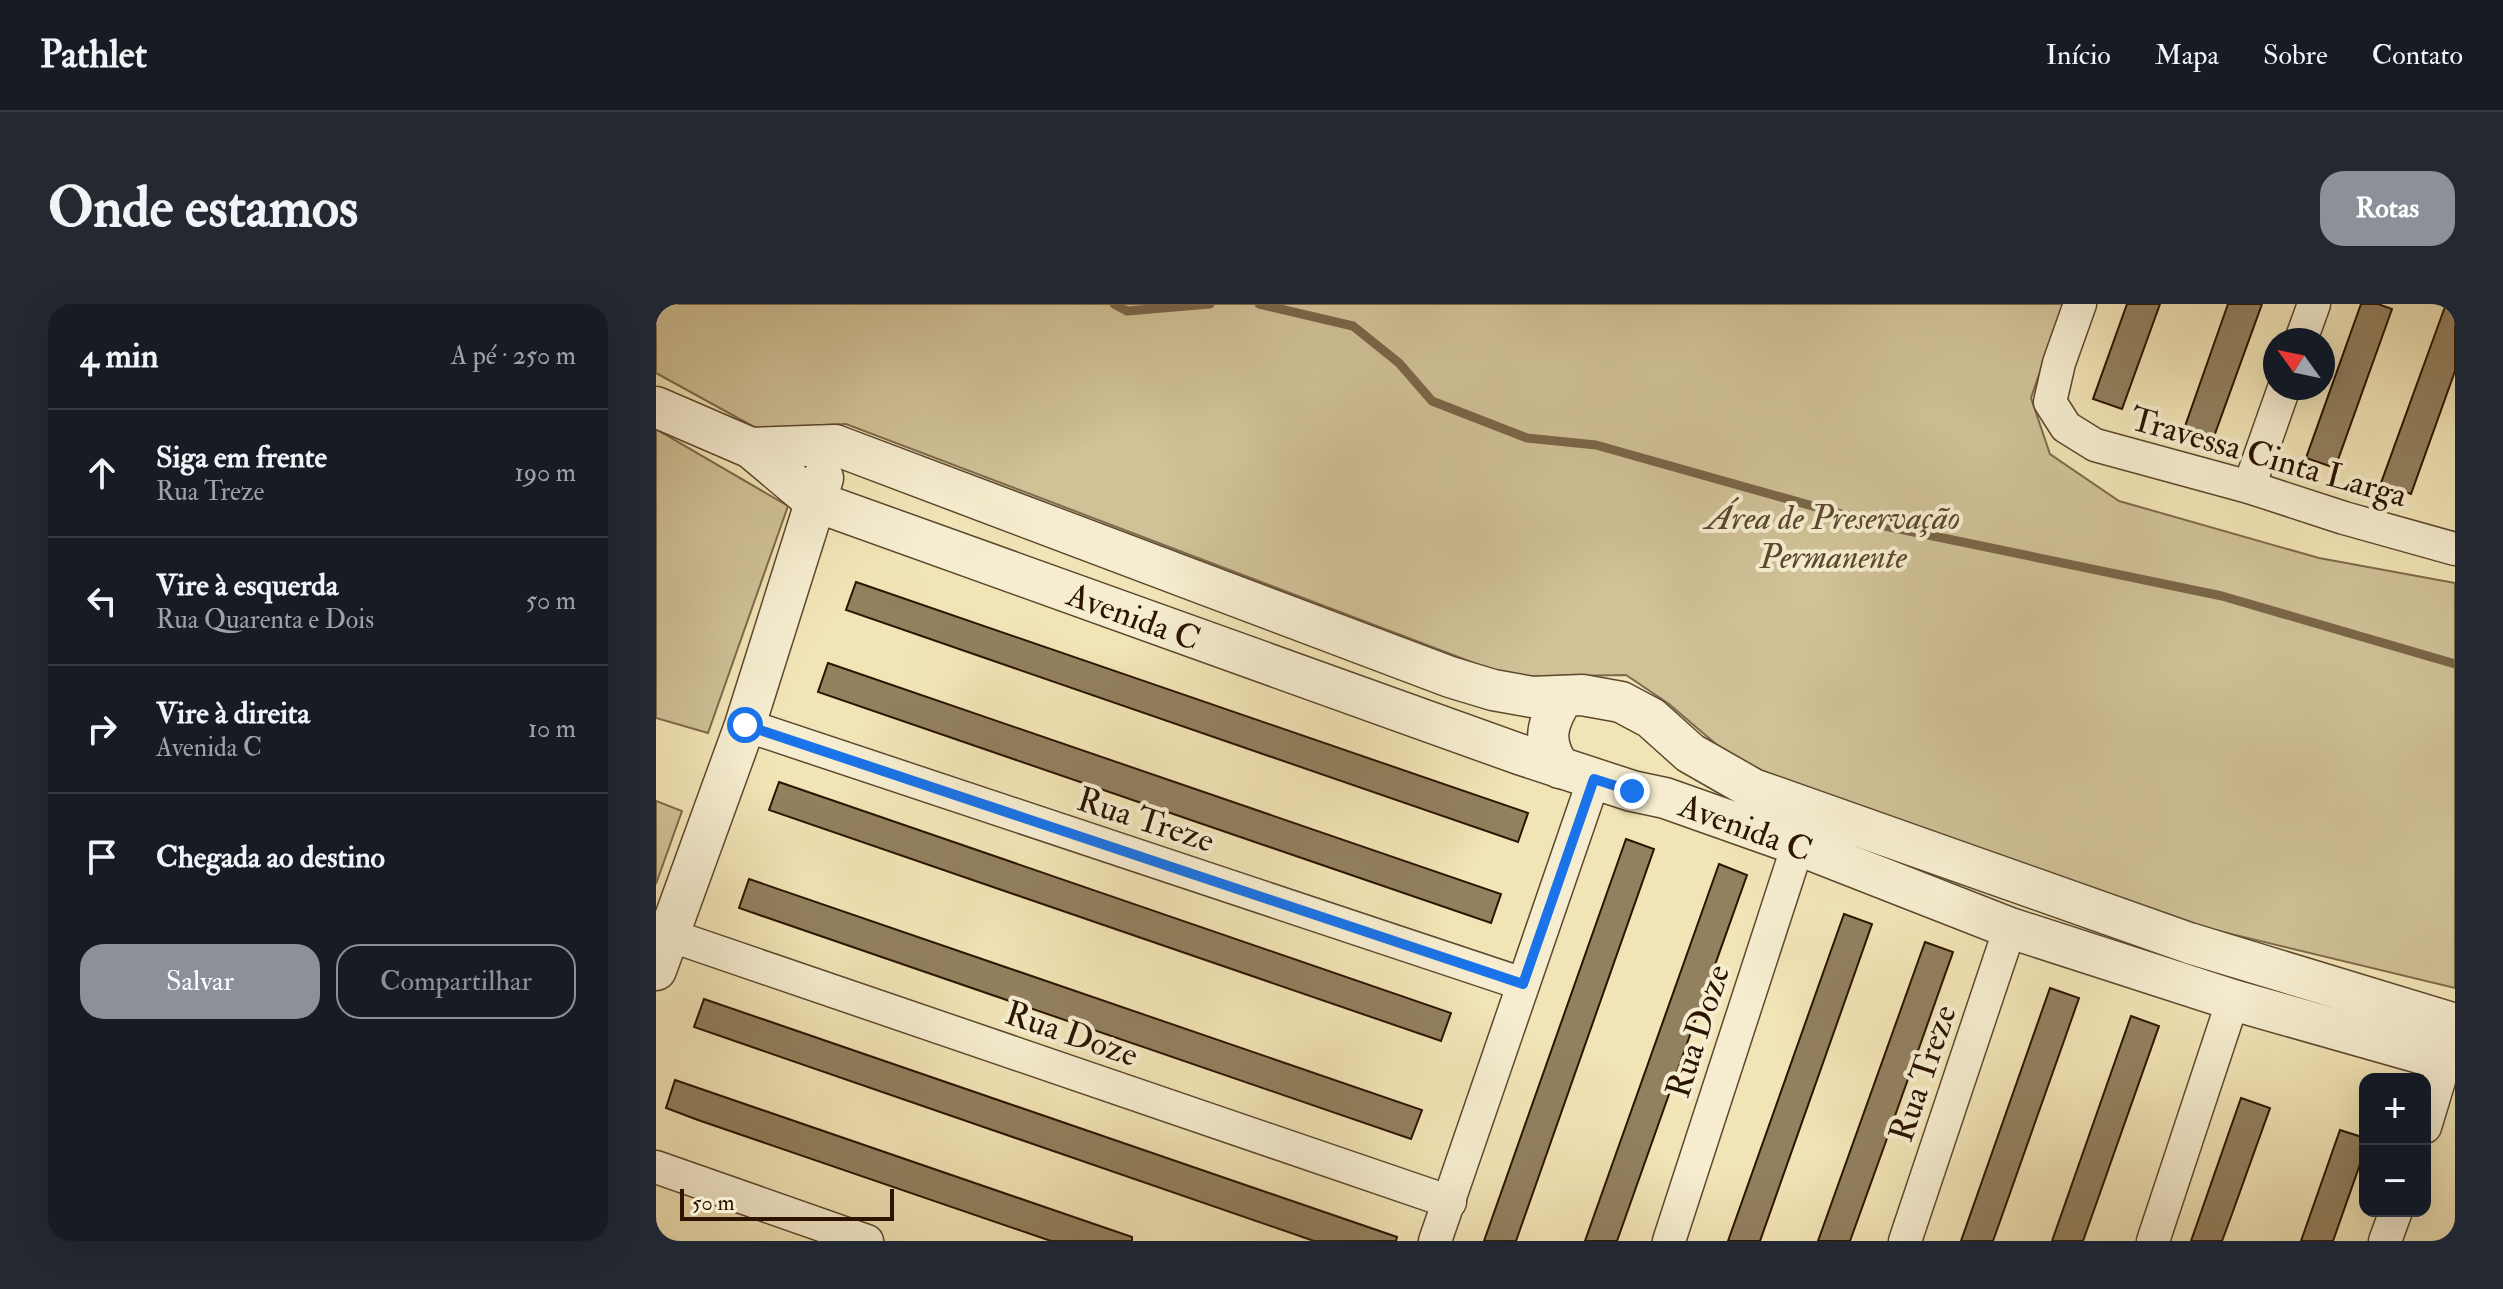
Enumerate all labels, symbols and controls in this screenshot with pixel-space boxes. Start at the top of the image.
text: Pathlet [40,31,147,79]
text: Início [2046,38,2111,73]
text: Mapa [2155,38,2219,73]
text: Sobre [2263,38,2328,73]
text: Contato [2372,38,2463,73]
button: Rotas [2320,171,2455,246]
text: Onde estamos [48,173,358,244]
north arrow [2263,328,2335,400]
text: 4 min [80,335,158,378]
text: A pé · 250 m [451,340,576,372]
street label: Travessa Cinta Larga [2125,397,2413,518]
text: Siga em frente [156,439,327,476]
icon: ahead [80,451,124,495]
text: 190 m [515,457,576,489]
text: Rua Treze [156,476,264,508]
park label: Área de Preservação Permanente [1703,496,1960,579]
text: Vire à esquerda [156,567,338,604]
street label: Avenida C [1060,573,1206,661]
icon: left [80,579,124,623]
text: 50 m [526,585,576,617]
text: Rua Quarenta e Dois [156,604,374,636]
text: Vire à direita [156,695,310,732]
icon: right [80,707,124,751]
route start [727,707,763,743]
text: 10 m [528,713,576,745]
text: Avenida C [156,732,262,764]
route end [1614,773,1650,809]
street label: Rua Treze [1071,778,1220,863]
street label: Avenida C [1672,784,1818,872]
icon: arrive [80,835,124,879]
text: Chegada ao destino [156,839,385,876]
button: Salvar [80,944,320,1019]
button: Compartilhar [336,944,576,1019]
street label: Rua Doze [1657,959,1740,1103]
street label: Rua Doze [1000,992,1143,1077]
street label: Rua Treze [1880,999,1967,1147]
map controls [2359,1073,2431,1217]
button: + [2359,1073,2431,1145]
button: − [2359,1145,2431,1217]
scale bar [680,1185,894,1221]
text: 50 m [692,1189,734,1217]

